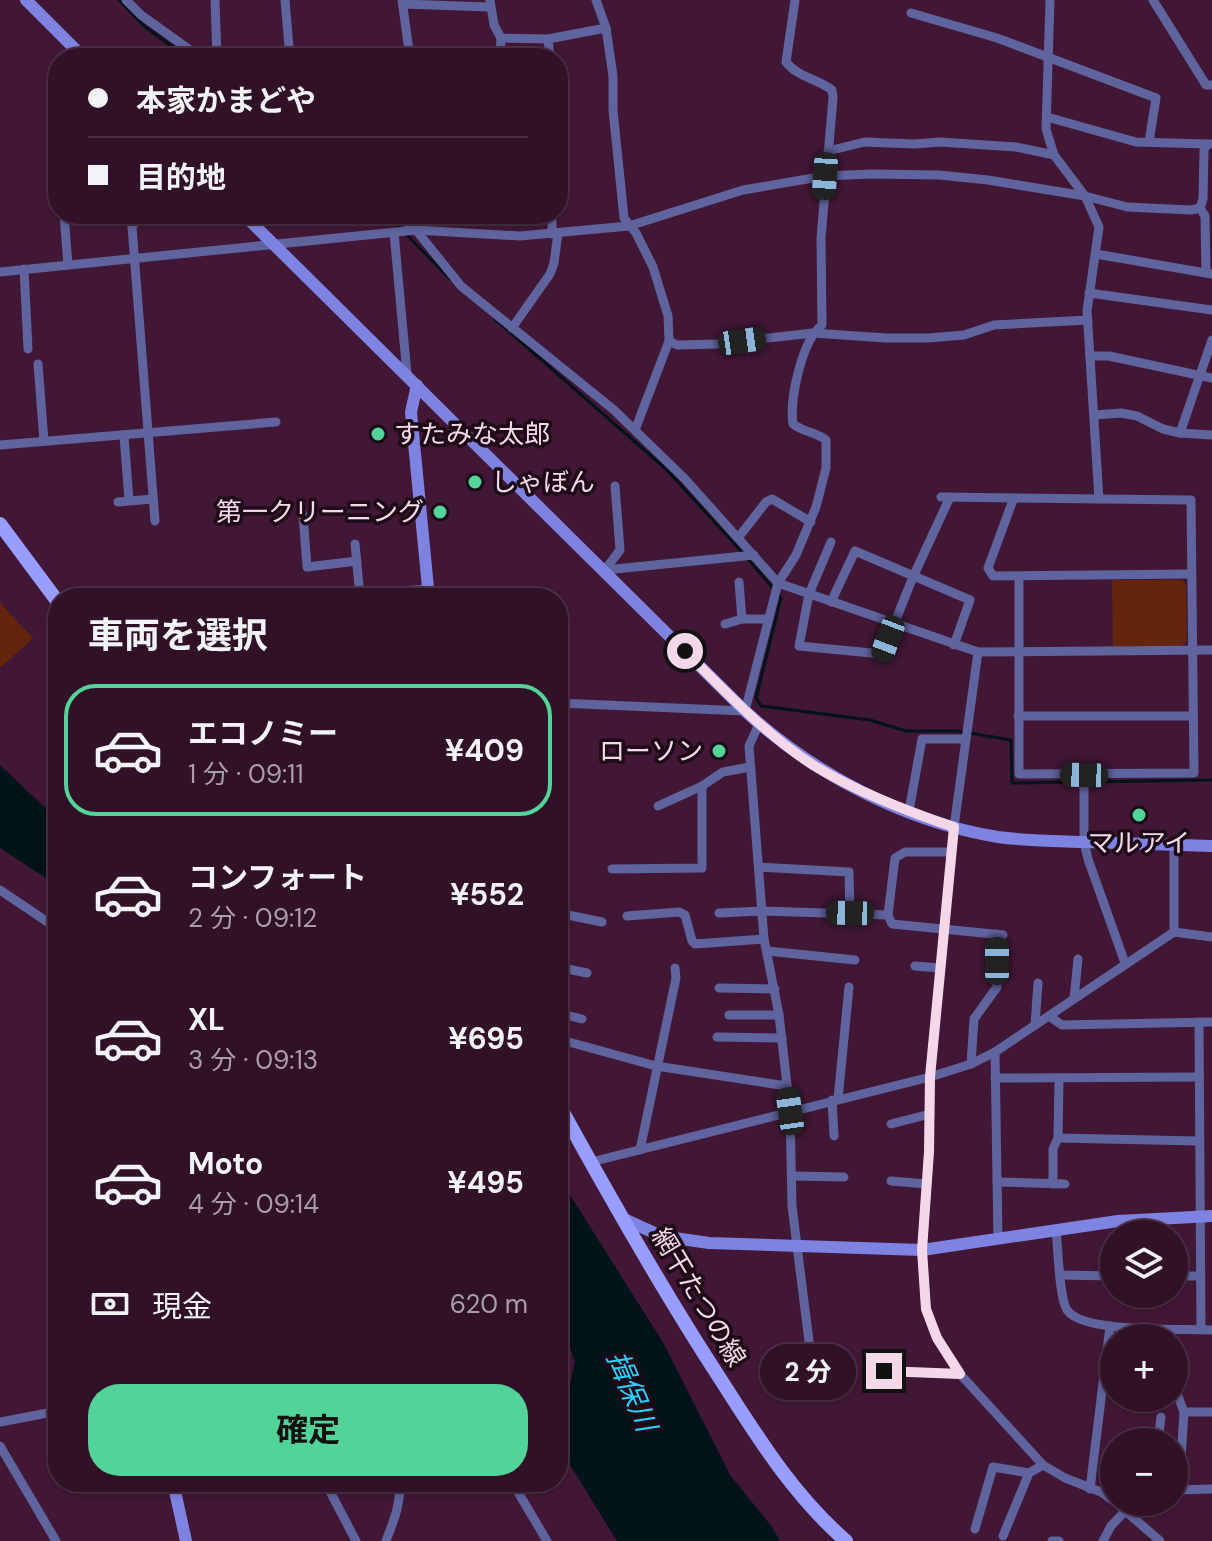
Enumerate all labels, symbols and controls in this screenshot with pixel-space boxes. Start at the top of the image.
text: 本家かまどや [136,81,316,120]
car [811,151,839,201]
text: 目的地 [136,158,226,197]
car [717,326,767,356]
place label: すたみな太郎 [394,417,550,451]
marker: すたみな太郎 [369,425,387,443]
place label: しゃぼん [491,465,595,499]
marker: しゃぼん [466,473,484,491]
place label: 第一クリーニング [216,495,424,529]
marker: 第一クリーニング [431,503,449,521]
text: 車両を選択 [88,612,268,659]
car [868,612,908,666]
route start [667,633,703,669]
icon: car [92,714,164,786]
text: エコノミー [188,714,338,753]
text: ¥409 [445,731,524,770]
place label: ローソン [599,734,703,768]
marker: ローソン [710,742,728,760]
text: 1 分 · 09:11 [188,757,304,791]
car [1060,763,1108,787]
marker: マルアイ [1130,806,1148,824]
place label: マルアイ [1088,826,1190,860]
icon: car [92,858,164,930]
text: コンフォート [188,858,367,897]
text: ¥552 [450,875,524,914]
text: 2 分 · 09:12 [188,901,317,935]
car [826,901,874,925]
car [985,937,1009,985]
text: XL [188,1000,225,1039]
icon: car [92,1002,164,1074]
text: ¥695 [448,1019,524,1058]
text: 3 分 · 09:13 [188,1043,318,1077]
car [775,1086,805,1136]
text: Moto [188,1144,263,1183]
icon: car [92,1146,164,1218]
text: ¥495 [447,1163,524,1202]
text: 4 分 · 09:14 [188,1187,319,1221]
map controls [1100,1220,1188,1516]
button: layers [1100,1220,1188,1308]
street label: 網干たつの線 [644,1221,754,1373]
icon: cash [88,1282,132,1326]
text: 現金 [152,1287,212,1326]
text: 620 m [450,1287,528,1321]
button: + [1100,1324,1188,1412]
callout: 2 分 [760,1343,856,1399]
water label: 揖保川 [598,1345,666,1440]
route end [866,1353,902,1389]
text: 2 分 [784,1355,832,1389]
button: 確定 [88,1384,528,1476]
button: − [1100,1428,1188,1516]

